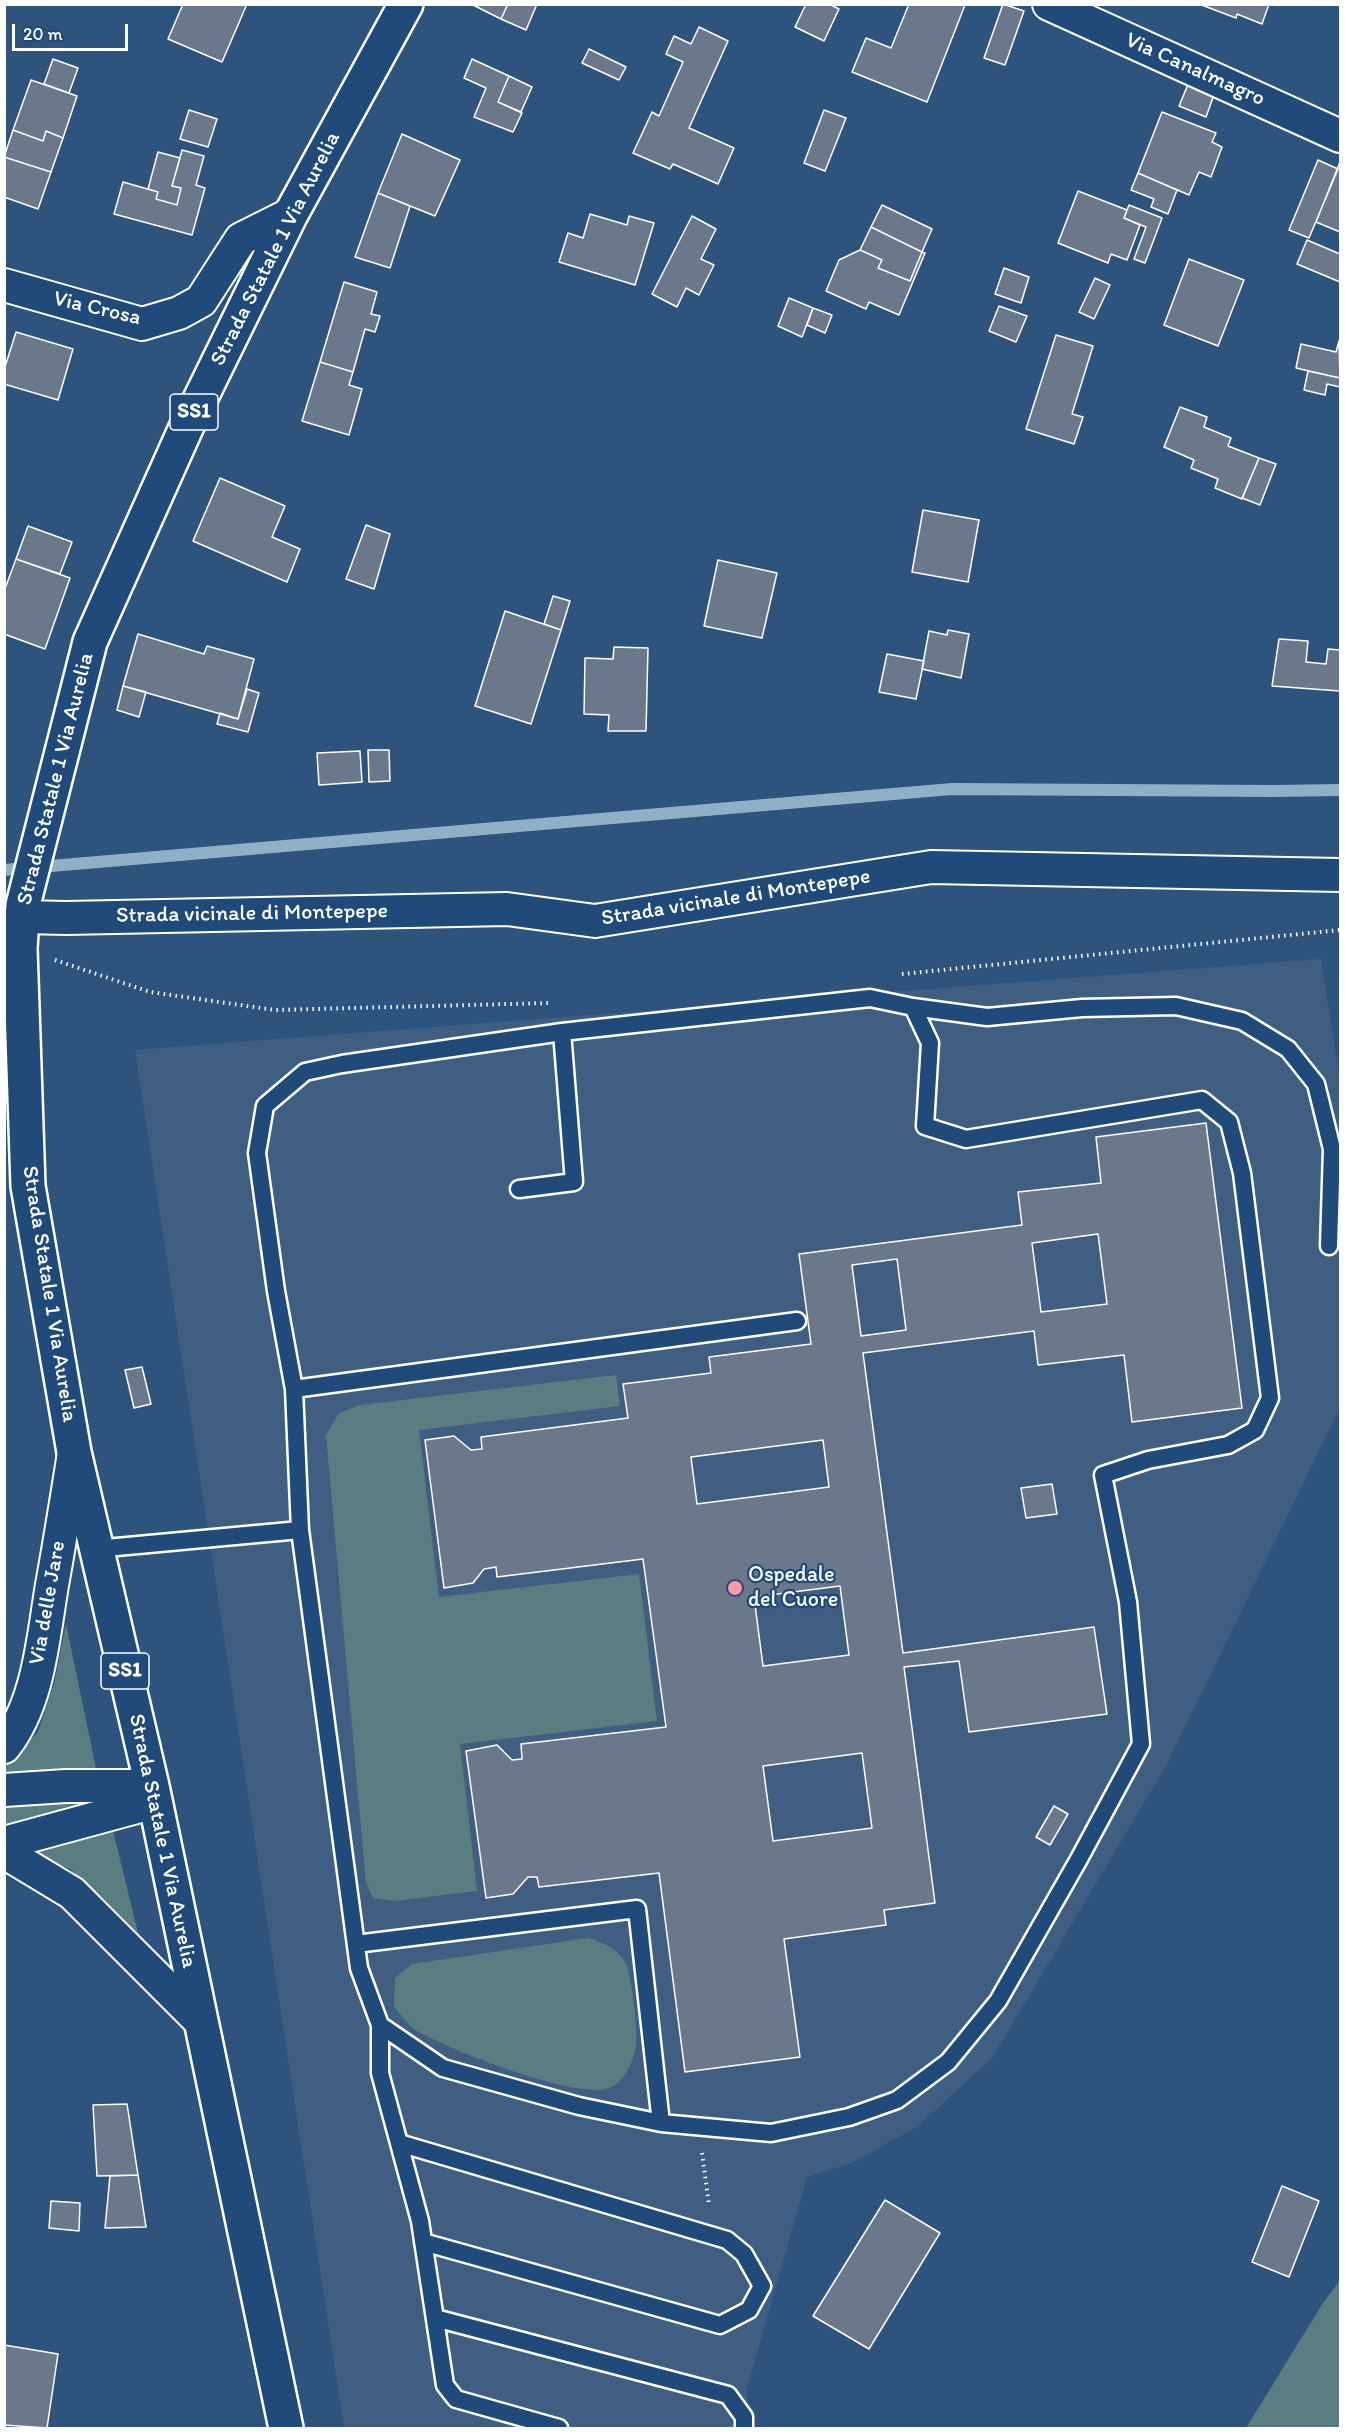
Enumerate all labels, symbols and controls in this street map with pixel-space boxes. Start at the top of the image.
scale bar [15,12,130,50]
text: 20 m [23,23,63,45]
street label: Via Canalmagro [1121,27,1269,113]
street label: Strada Statale 1 Via Aurelia [205,128,347,370]
street label: Via Crosa [51,286,143,332]
road number: SS1 [170,394,218,430]
street label: Strada Statale 1 Via Aurelia [12,650,100,908]
street label: Strada vicinale di Montepepe [600,864,872,932]
street label: Strada vicinale di Montepepe [116,898,388,930]
street label: Strada Statale 1 Via Aurelia [16,1164,82,1424]
street label: Via delle Jare [24,1539,72,1667]
place label: Ospedale del Cuore [748,1562,838,1614]
marker: Ospedale del Cuore [726,1579,744,1597]
road number: SS1 [101,1653,149,1689]
street label: Strada Statale 1 Via Aurelia [122,1712,202,1970]

